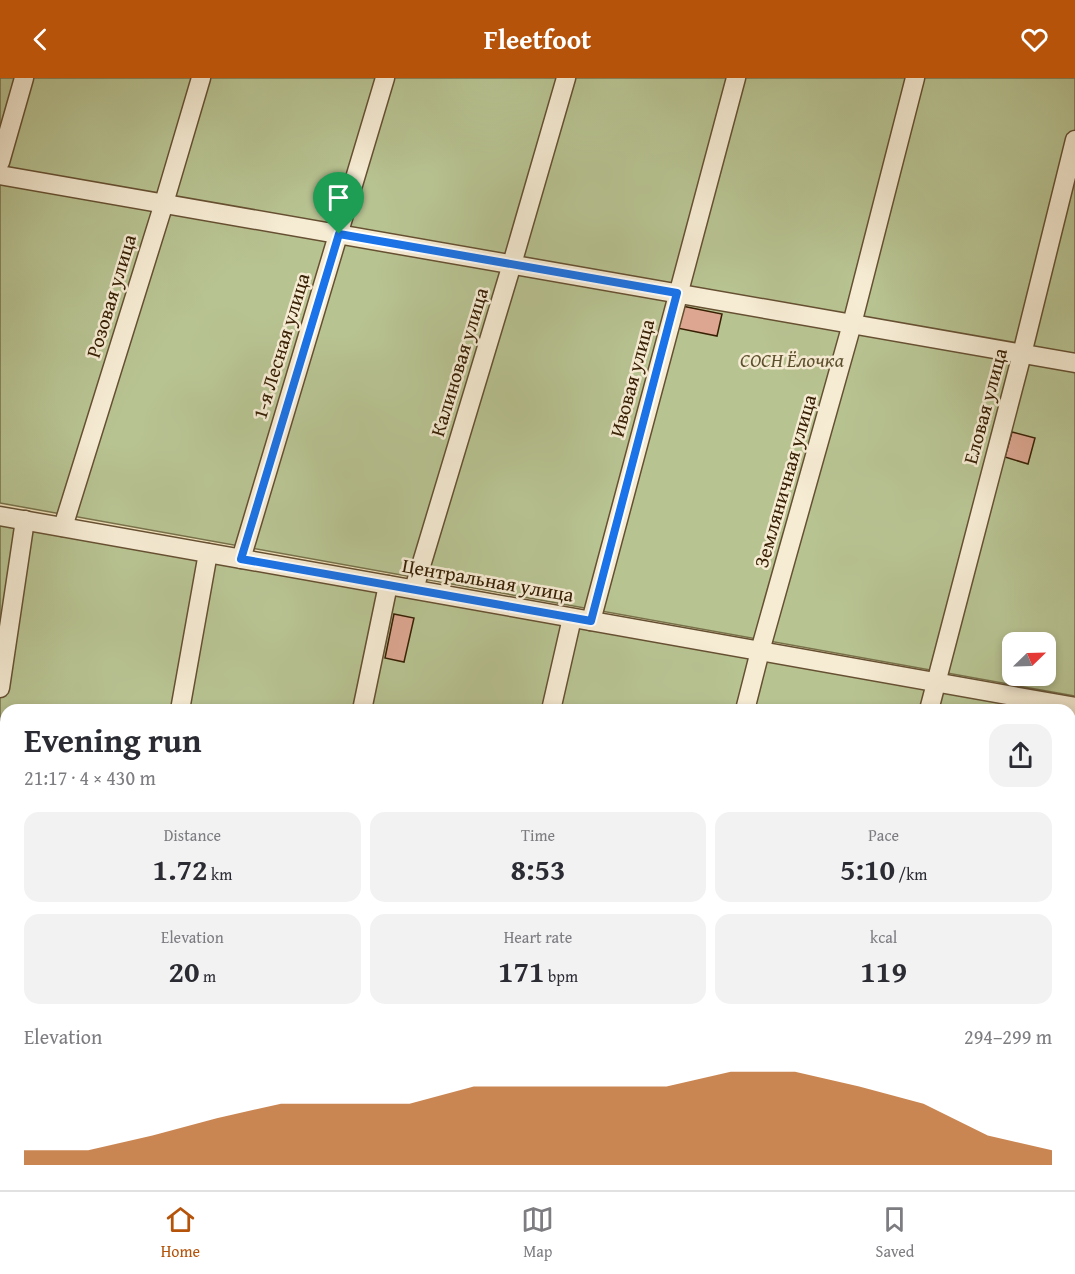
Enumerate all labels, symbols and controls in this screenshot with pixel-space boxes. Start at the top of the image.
text: Fleetfoot [484,19,591,59]
icon: back [24,23,57,56]
icon: heart [1018,23,1051,56]
pin [313,172,364,234]
icon: arrive [322,181,355,214]
street label: Розовая улица [78,230,143,361]
street label: 1-я Лесная улица [244,269,317,423]
street label: Калиновая улица [422,283,495,440]
street label: Ивовая улица [602,315,661,440]
street label: Еловая улица [955,344,1014,467]
park label: СОСН Ёлочка [740,345,845,374]
street label: Земляничная улица [746,390,823,571]
street label: Центральная улица [400,550,577,609]
north arrow [1002,632,1056,686]
map controls [1002,632,1056,686]
text: Evening run [24,716,201,764]
button: share [989,724,1052,787]
text: 21:17 · 4 × 430 m [24,763,156,792]
text: Distance [164,823,221,847]
text: Time [521,823,555,847]
text: Pace [868,823,899,847]
text: 1.72 [152,847,208,891]
text: 8:53 [510,847,566,891]
text: 5:10 [840,847,895,891]
text: km [208,862,232,886]
text: /km [895,862,927,886]
text: Elevation [161,925,224,949]
text: Heart rate [504,925,572,949]
text: kcal [870,925,897,949]
text: 20 [168,949,200,993]
text: 171 [498,949,545,993]
text: 119 [860,949,907,993]
text: m [200,964,216,988]
text: bpm [545,964,578,988]
text: Elevation [24,1022,102,1051]
text: 294–299 m [964,1022,1052,1051]
tab: Home [161,1203,200,1263]
tab: Map [521,1203,554,1263]
tab: Saved [876,1203,914,1263]

